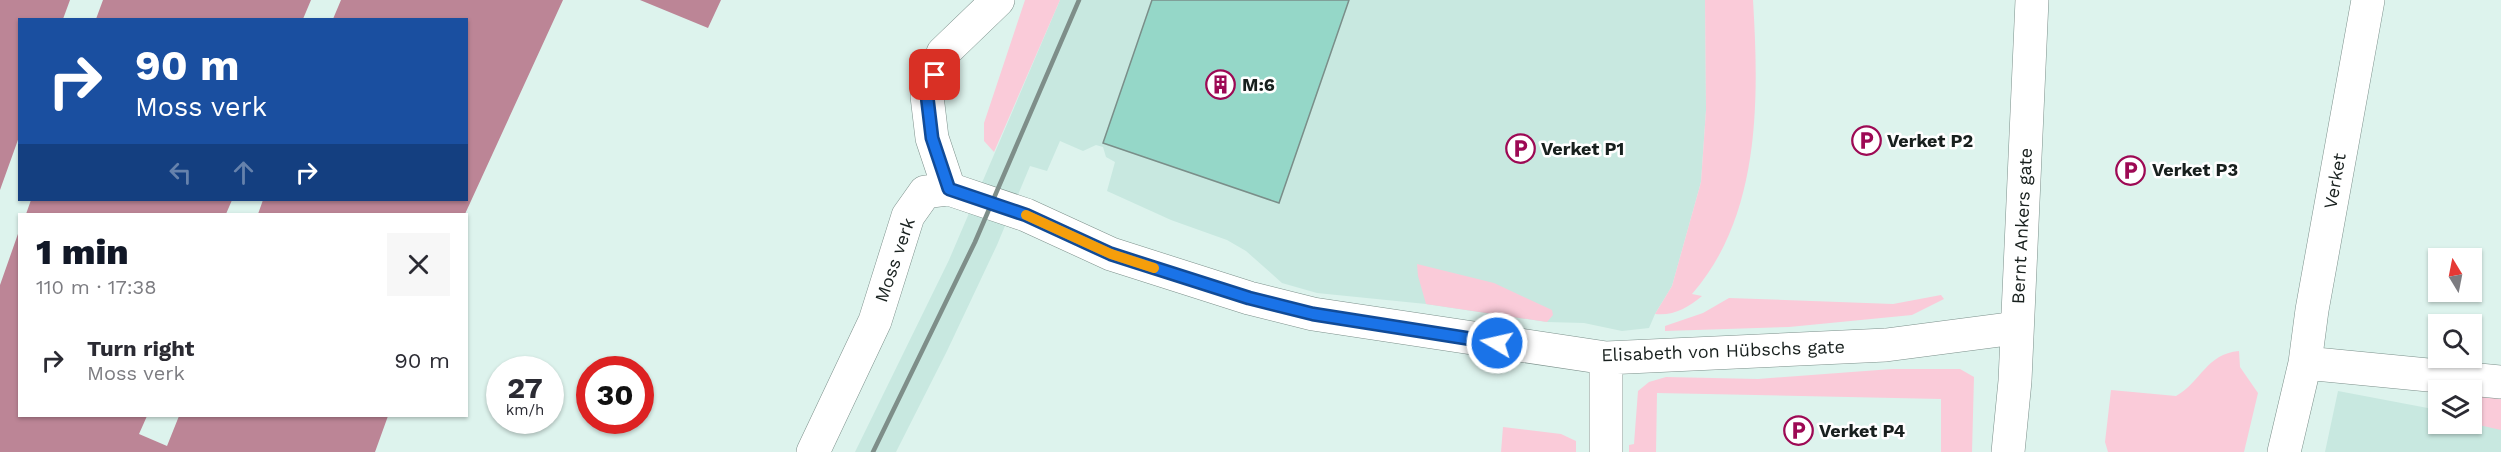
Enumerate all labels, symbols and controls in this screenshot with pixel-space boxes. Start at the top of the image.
text: 90 m [135,41,239,90]
icon: right [36,42,114,120]
pin [909,49,960,100]
icon: arrive [918,58,951,91]
building icon: M:6 [1205,69,1237,101]
place label: M:6 [1242,74,1275,95]
text: Moss verk [135,91,267,123]
parking icon: Verket P2 [1850,125,1882,157]
place label: Verket P2 [1887,130,1973,151]
parking icon: Verket P1 [1504,133,1536,165]
place label: Verket P1 [1541,138,1624,159]
street label: Bernt Ankers gate [2007,147,2036,305]
street label: Verket [2319,151,2350,210]
parking icon: Verket P3 [2115,154,2147,186]
icon: left [164,156,197,189]
icon: ahead [227,156,260,189]
icon: right [290,156,323,189]
place label: Verket P3 [2152,159,2238,180]
street label: Moss verk [870,215,919,305]
text: 1 min [36,231,129,273]
button: close [387,233,450,296]
north arrow [2428,248,2482,302]
map controls [2428,248,2482,434]
text: 110 m · 17:38 [36,275,157,299]
position arrow [1465,311,1529,375]
button: search [2428,314,2482,368]
text: Turn right [87,336,194,361]
street label: Elisabeth von Hübschs gate [1601,336,1845,365]
icon: right [36,344,69,377]
text: 90 m [394,348,450,373]
speed limit sign: 30 [576,356,654,434]
text: Moss verk [87,361,185,385]
text: 27 [507,370,543,405]
button: layers [2428,380,2482,434]
text: km/h [506,401,544,419]
parking icon: Verket P4 [1782,415,1814,447]
place label: Verket P4 [1819,420,1906,441]

